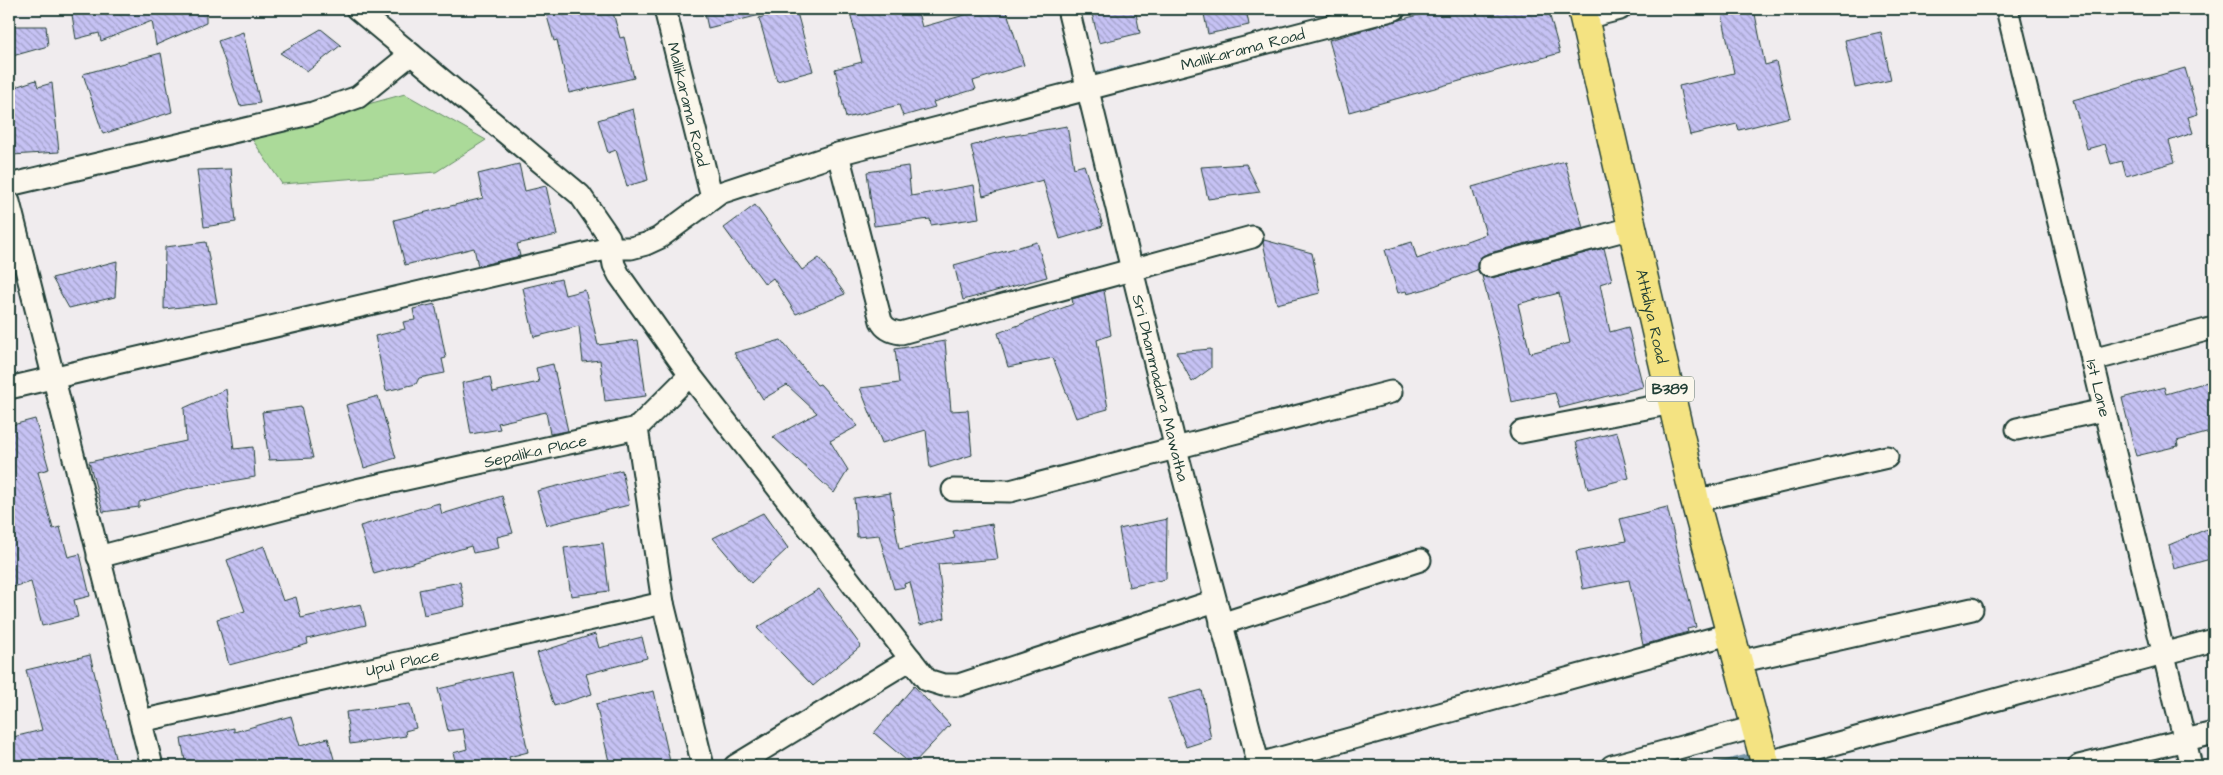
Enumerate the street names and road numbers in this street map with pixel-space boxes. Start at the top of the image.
street label: Mallikarama Road [1178,23,1307,76]
street label: Mallikarama Road [662,40,714,169]
street label: Attidiya Road [1630,267,1673,366]
street label: Sri Dhammadara Mawatha [1126,292,1194,484]
street label: 1st Lane [2081,357,2116,420]
road number: B389 [1646,376,1694,402]
street label: Sepalika Place [482,429,589,473]
street label: Upul Place [364,644,442,682]

